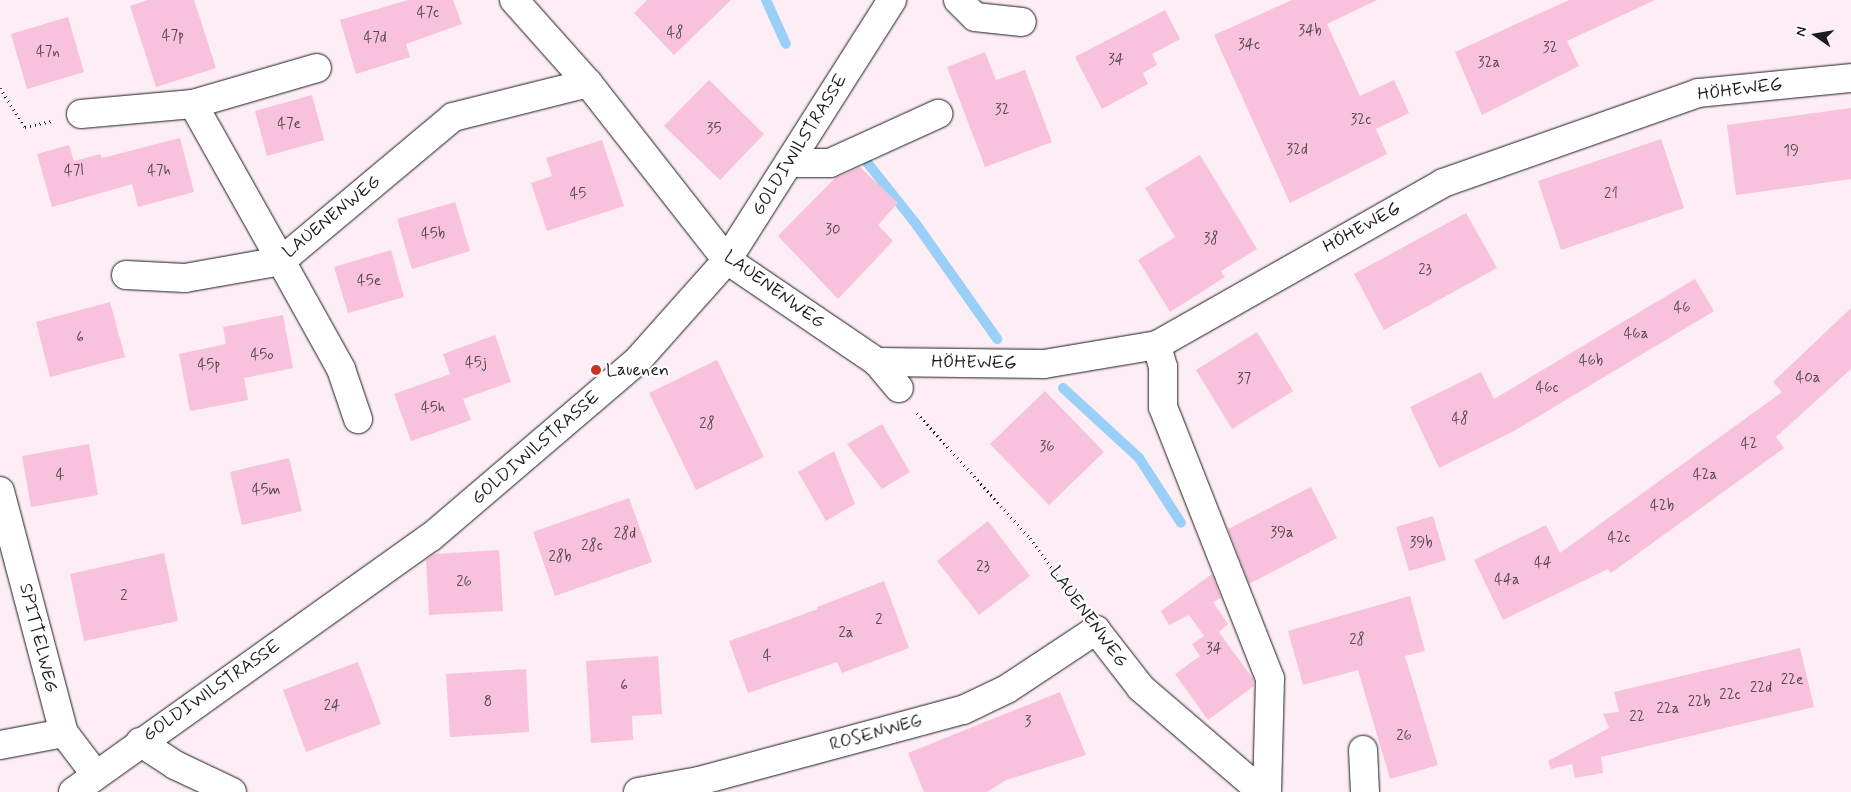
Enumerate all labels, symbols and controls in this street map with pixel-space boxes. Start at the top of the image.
house number: 47c [417,5,439,23]
north arrow [1791,10,1841,60]
house number: 34b [1298,23,1322,41]
house number: 48 [667,25,683,43]
text: N [1792,25,1811,38]
house number: 47p [162,28,184,46]
house number: 47d [363,30,387,48]
house number: 34c [1238,37,1260,55]
house number: 32 [1543,40,1557,58]
house number: 47n [36,44,60,62]
house number: 34 [1108,52,1124,70]
house number: 32a [1478,55,1500,73]
street label: GOLDIWILSTRASSE [748,70,852,220]
street label: HÖHEWEG [1696,74,1784,106]
house number: 32 [995,102,1009,120]
house number: 32c [1351,112,1371,130]
house number: 47e [277,116,301,134]
house number: 35 [707,121,721,139]
house number: 32d [1286,142,1308,160]
house number: 19 [1783,143,1799,161]
house number: 47l [64,163,84,181]
house number: 47h [147,163,171,181]
street label: LAUENENWEG [279,171,385,263]
house number: 45 [570,186,586,204]
house number: 21 [1604,186,1618,204]
street label: HÖHEWEG [1320,198,1404,258]
house number: 30 [825,222,841,240]
house number: 45b [421,226,445,244]
house number: 38 [1204,231,1218,249]
street label: LAUENENWEG [719,246,829,334]
house number: 23 [1418,262,1432,280]
house number: 45e [357,273,381,291]
house number: 46 [1673,300,1691,318]
house number: 46a [1624,326,1648,344]
house number: 6 [76,330,84,348]
house number: 45o [250,347,274,365]
street label: HÖHEWEG [931,351,1017,375]
house number: 46b [1579,353,1603,371]
house number: 45j [465,355,487,373]
house number: 45p [198,357,220,375]
place label: Lauenen [606,359,669,381]
marker: Lauenen [590,364,602,376]
house number: 40a [1795,370,1821,388]
house number: 37 [1237,371,1251,389]
house number: 46c [1535,380,1559,398]
street label: GOLDIWILSTRASSE [468,386,604,510]
house number: 45h [421,400,445,418]
house number: 48 [1452,411,1468,429]
house number: 28 [699,416,715,434]
house number: 42 [1741,436,1757,454]
house number: 36 [1039,439,1055,457]
house number: 4 [56,467,64,485]
house number: 42a [1693,467,1717,485]
house number: 45m [252,482,280,500]
house number: 42b [1650,498,1674,516]
house number: 39a [1270,525,1294,543]
house number: 28d [614,526,636,544]
house number: 42c [1608,530,1630,548]
house number: 39b [1409,535,1433,553]
house number: 28c [581,538,603,556]
house number: 28b [549,549,571,567]
house number: 44 [1534,555,1552,573]
house number: 23 [976,559,990,577]
street label: LAUENENWEG [1044,562,1132,672]
house number: 44a [1494,572,1520,590]
house number: 26 [456,574,472,592]
street label: SPITTELWEG [14,581,62,695]
house number: 2 [120,588,128,606]
house number: 2 [875,612,883,630]
house number: 2a [838,625,854,643]
house number: 28 [1349,632,1365,650]
street label: GOLDIWILSTRASSE [139,635,285,747]
house number: 34 [1206,641,1222,659]
house number: 4 [763,648,771,666]
house number: 22e [1781,672,1803,690]
house number: 6 [620,678,628,696]
house number: 22d [1750,680,1772,698]
house number: 22c [1719,687,1741,705]
house number: 8 [484,694,492,712]
house number: 22b [1688,694,1710,712]
house number: 24 [324,698,340,716]
house number: 22a [1657,701,1679,719]
house number: 22 [1629,709,1645,727]
street label: ROSENWEG [827,710,925,756]
house number: 3 [1025,714,1031,732]
house number: 26 [1396,728,1412,746]

